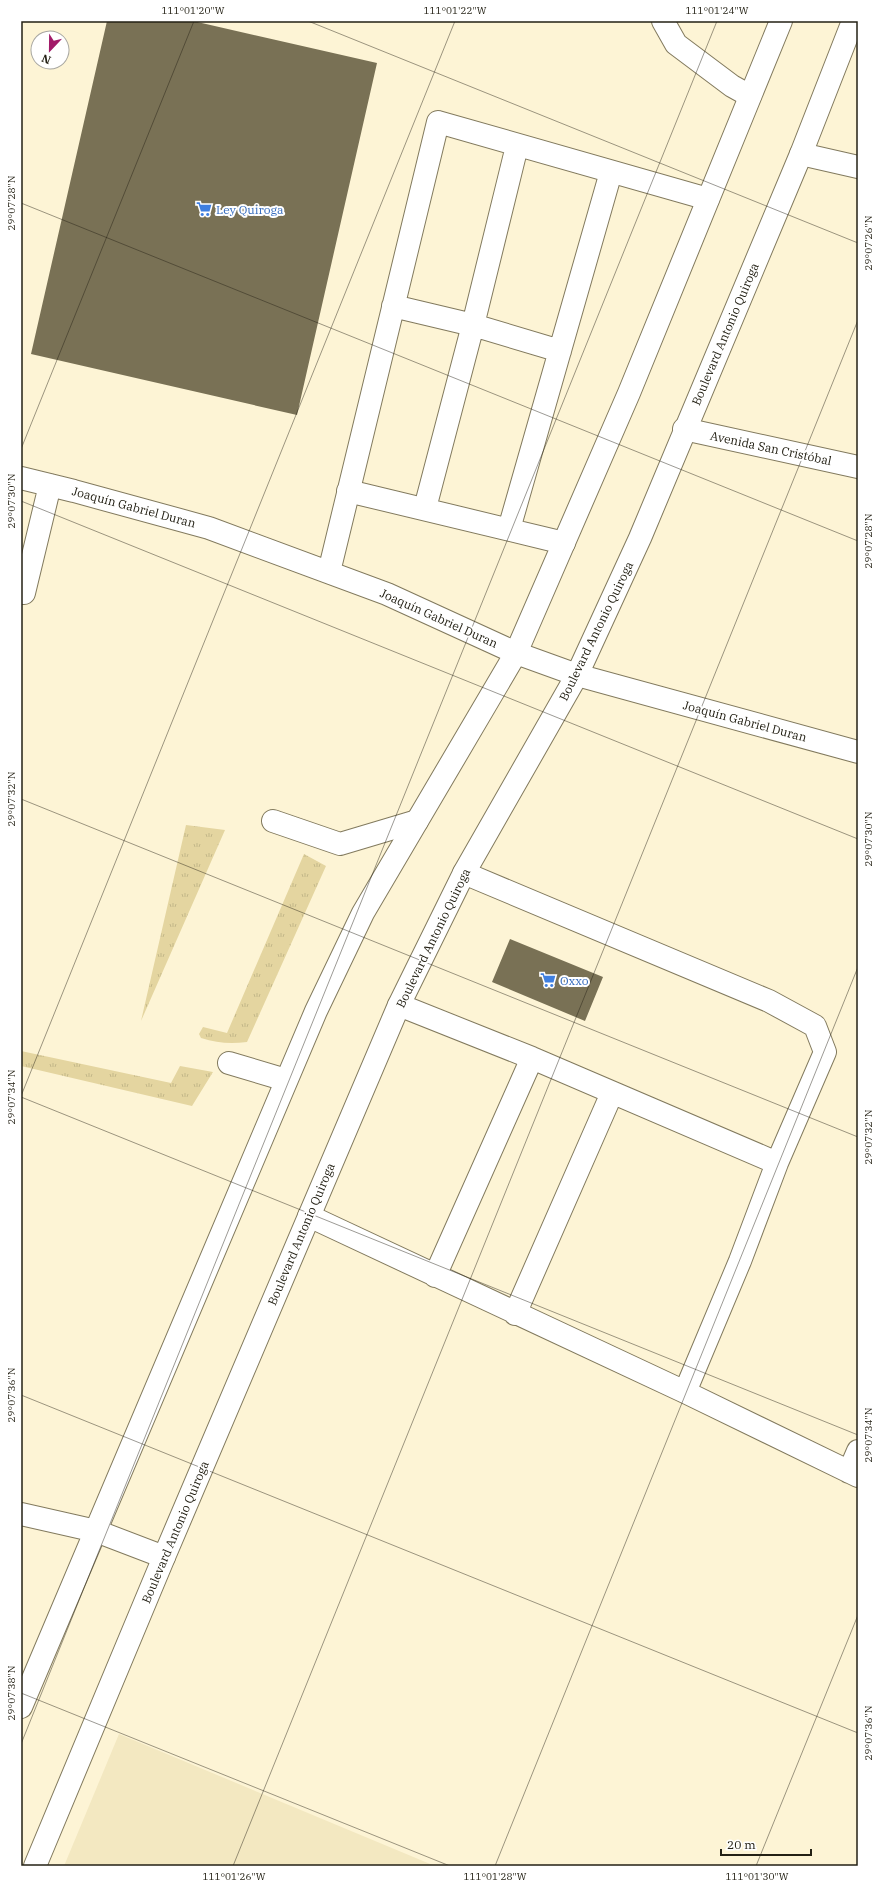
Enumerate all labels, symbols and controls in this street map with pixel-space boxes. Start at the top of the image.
text: 111°01'20"W [161,4,225,17]
text: 111°01'22"W [423,4,487,17]
text: 111°01'24"W [685,4,749,17]
north arrow [30,30,70,70]
text: N [39,51,53,67]
text: 29°07'28"N [5,175,18,231]
supermarket icon: Ley Quiroga [195,200,213,218]
place label: Ley Quiroga [216,202,284,217]
text: 29°07'26"N [862,215,875,271]
street label: Boulevard Antonio Quiroga [688,260,762,407]
street label: Avenida San Cristóbal [709,428,833,468]
text: 29°07'30"N [5,473,18,529]
street label: Joaquín Gabriel Duran [71,483,198,531]
text: 29°07'28"N [862,513,875,569]
street label: Boulevard Antonio Quiroga [556,558,637,703]
street label: Joaquín Gabriel Duran [378,585,501,651]
street label: Joaquín Gabriel Duran [682,697,809,745]
text: 29°07'32"N [5,771,18,827]
text: 29°07'30"N [862,811,875,867]
street label: Boulevard Antonio Quiroga [393,865,474,1010]
supermarket icon: Oxxo [539,971,557,989]
place label: Oxxo [560,973,589,988]
text: 29°07'34"N [5,1069,18,1125]
text: 29°07'32"N [862,1109,875,1165]
street label: Boulevard Antonio Quiroga [264,1160,338,1307]
text: 29°07'36"N [5,1367,18,1423]
text: 29°07'34"N [862,1407,875,1463]
street label: Boulevard Antonio Quiroga [138,1458,212,1605]
text: 29°07'38"N [5,1665,18,1721]
text: 29°07'36"N [862,1705,875,1761]
scale bar [721,1831,811,1857]
text: 20 m [727,1837,756,1852]
text: 111°01'26"W [202,1870,266,1883]
text: 111°01'28"W [463,1870,527,1883]
text: 111°01'30"W [725,1870,789,1883]

